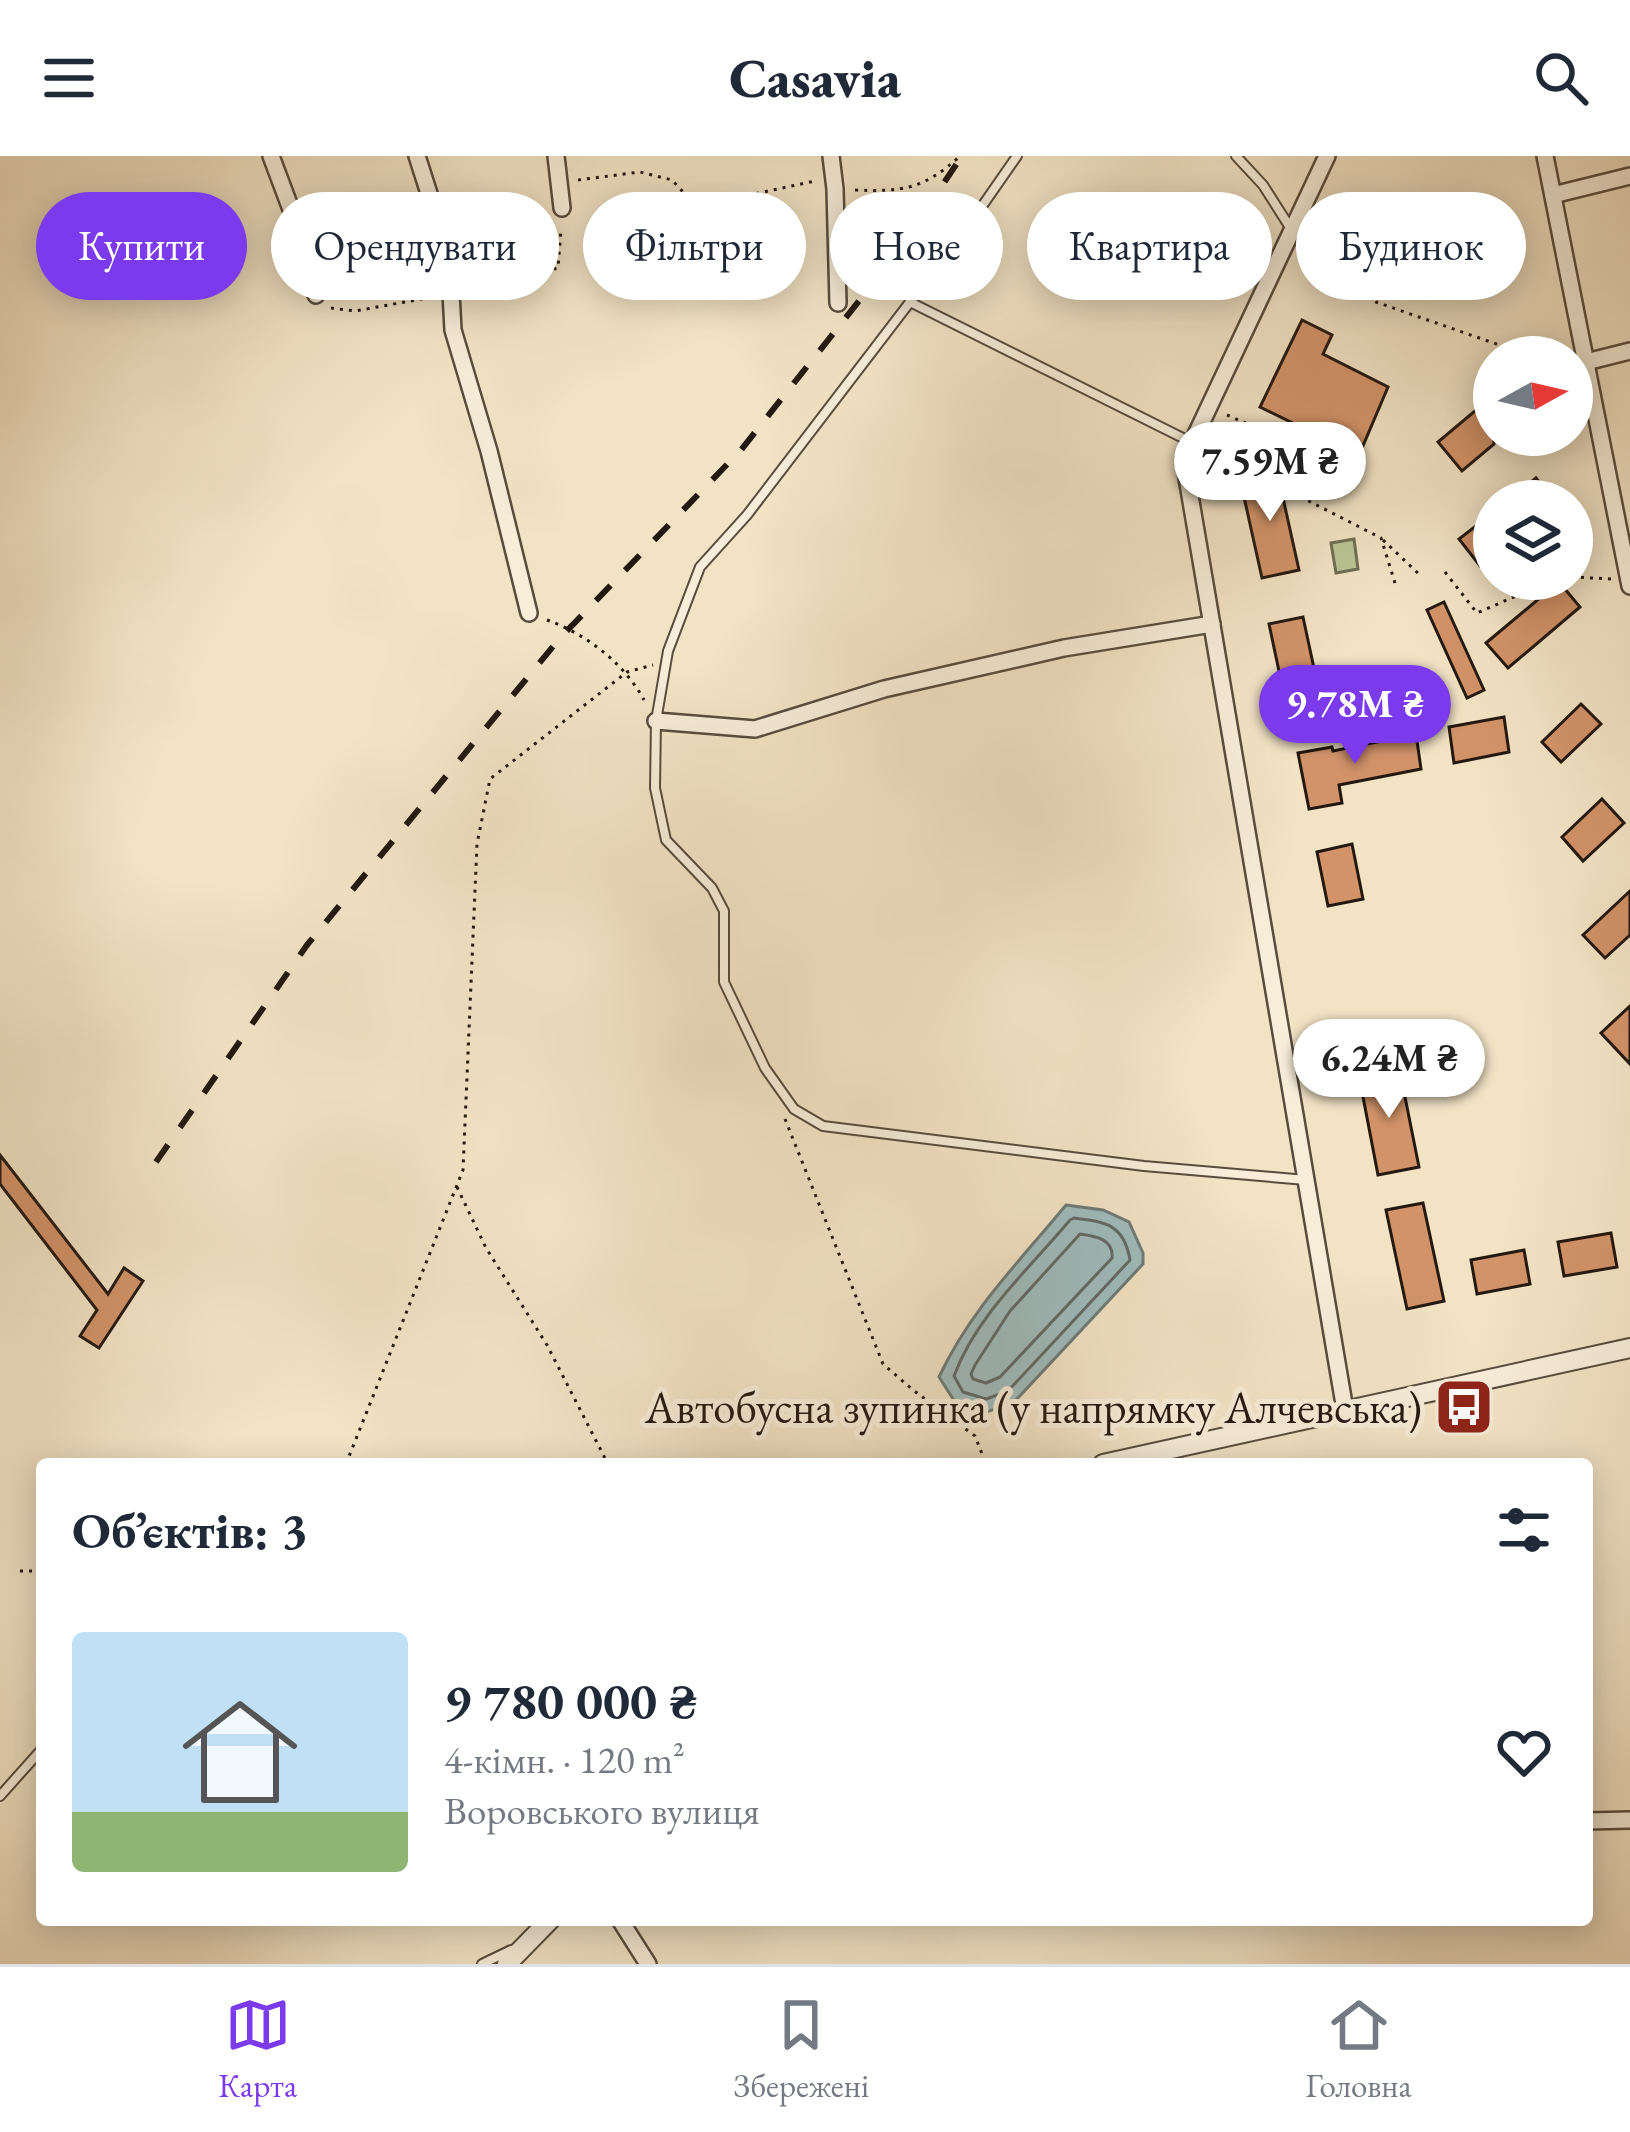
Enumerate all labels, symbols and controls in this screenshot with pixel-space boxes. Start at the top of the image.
text: Casavia [729,43,901,113]
icon: menu [36,45,102,111]
icon: search [1528,45,1594,111]
chip: Купити [36,192,247,300]
chip: Орендувати [271,192,559,300]
chip: Фільтри [583,192,806,300]
chip: Нове [830,192,1003,300]
chip: Квартира [1027,192,1272,300]
chip: Будинок [1296,192,1526,300]
north arrow [1473,336,1593,456]
map controls [1473,336,1593,600]
pin: 7.59M ₴ [1159,422,1381,524]
text: 7.59M ₴ [1201,435,1339,486]
button: layers [1473,480,1593,600]
pin: 9.78M ₴ [1244,665,1466,767]
text: 9.78M ₴ [1286,678,1424,729]
pin: 6.24M ₴ [1278,1019,1500,1121]
text: 6.24M ₴ [1320,1032,1458,1083]
bus stop icon: Автобусна зупинка (у напрямку Алчевська) [1433,1376,1495,1438]
place label: Автобусна зупинка (у напрямку Алчевська) [644,1378,1422,1436]
text: Об’єктів: 3 [72,1497,308,1563]
icon: filters [1491,1497,1557,1563]
text: 9 780 000 ₴ [444,1668,697,1734]
icon: home [168,1680,312,1824]
icon: heart [1491,1719,1557,1785]
text: 4-кімн. · 120 m² [444,1734,685,1785]
text: Воровського вулиця [444,1785,760,1836]
tab: Карта [218,1992,297,2107]
tab: Збережені [734,1992,869,2107]
tab: Головна [1306,1992,1412,2107]

